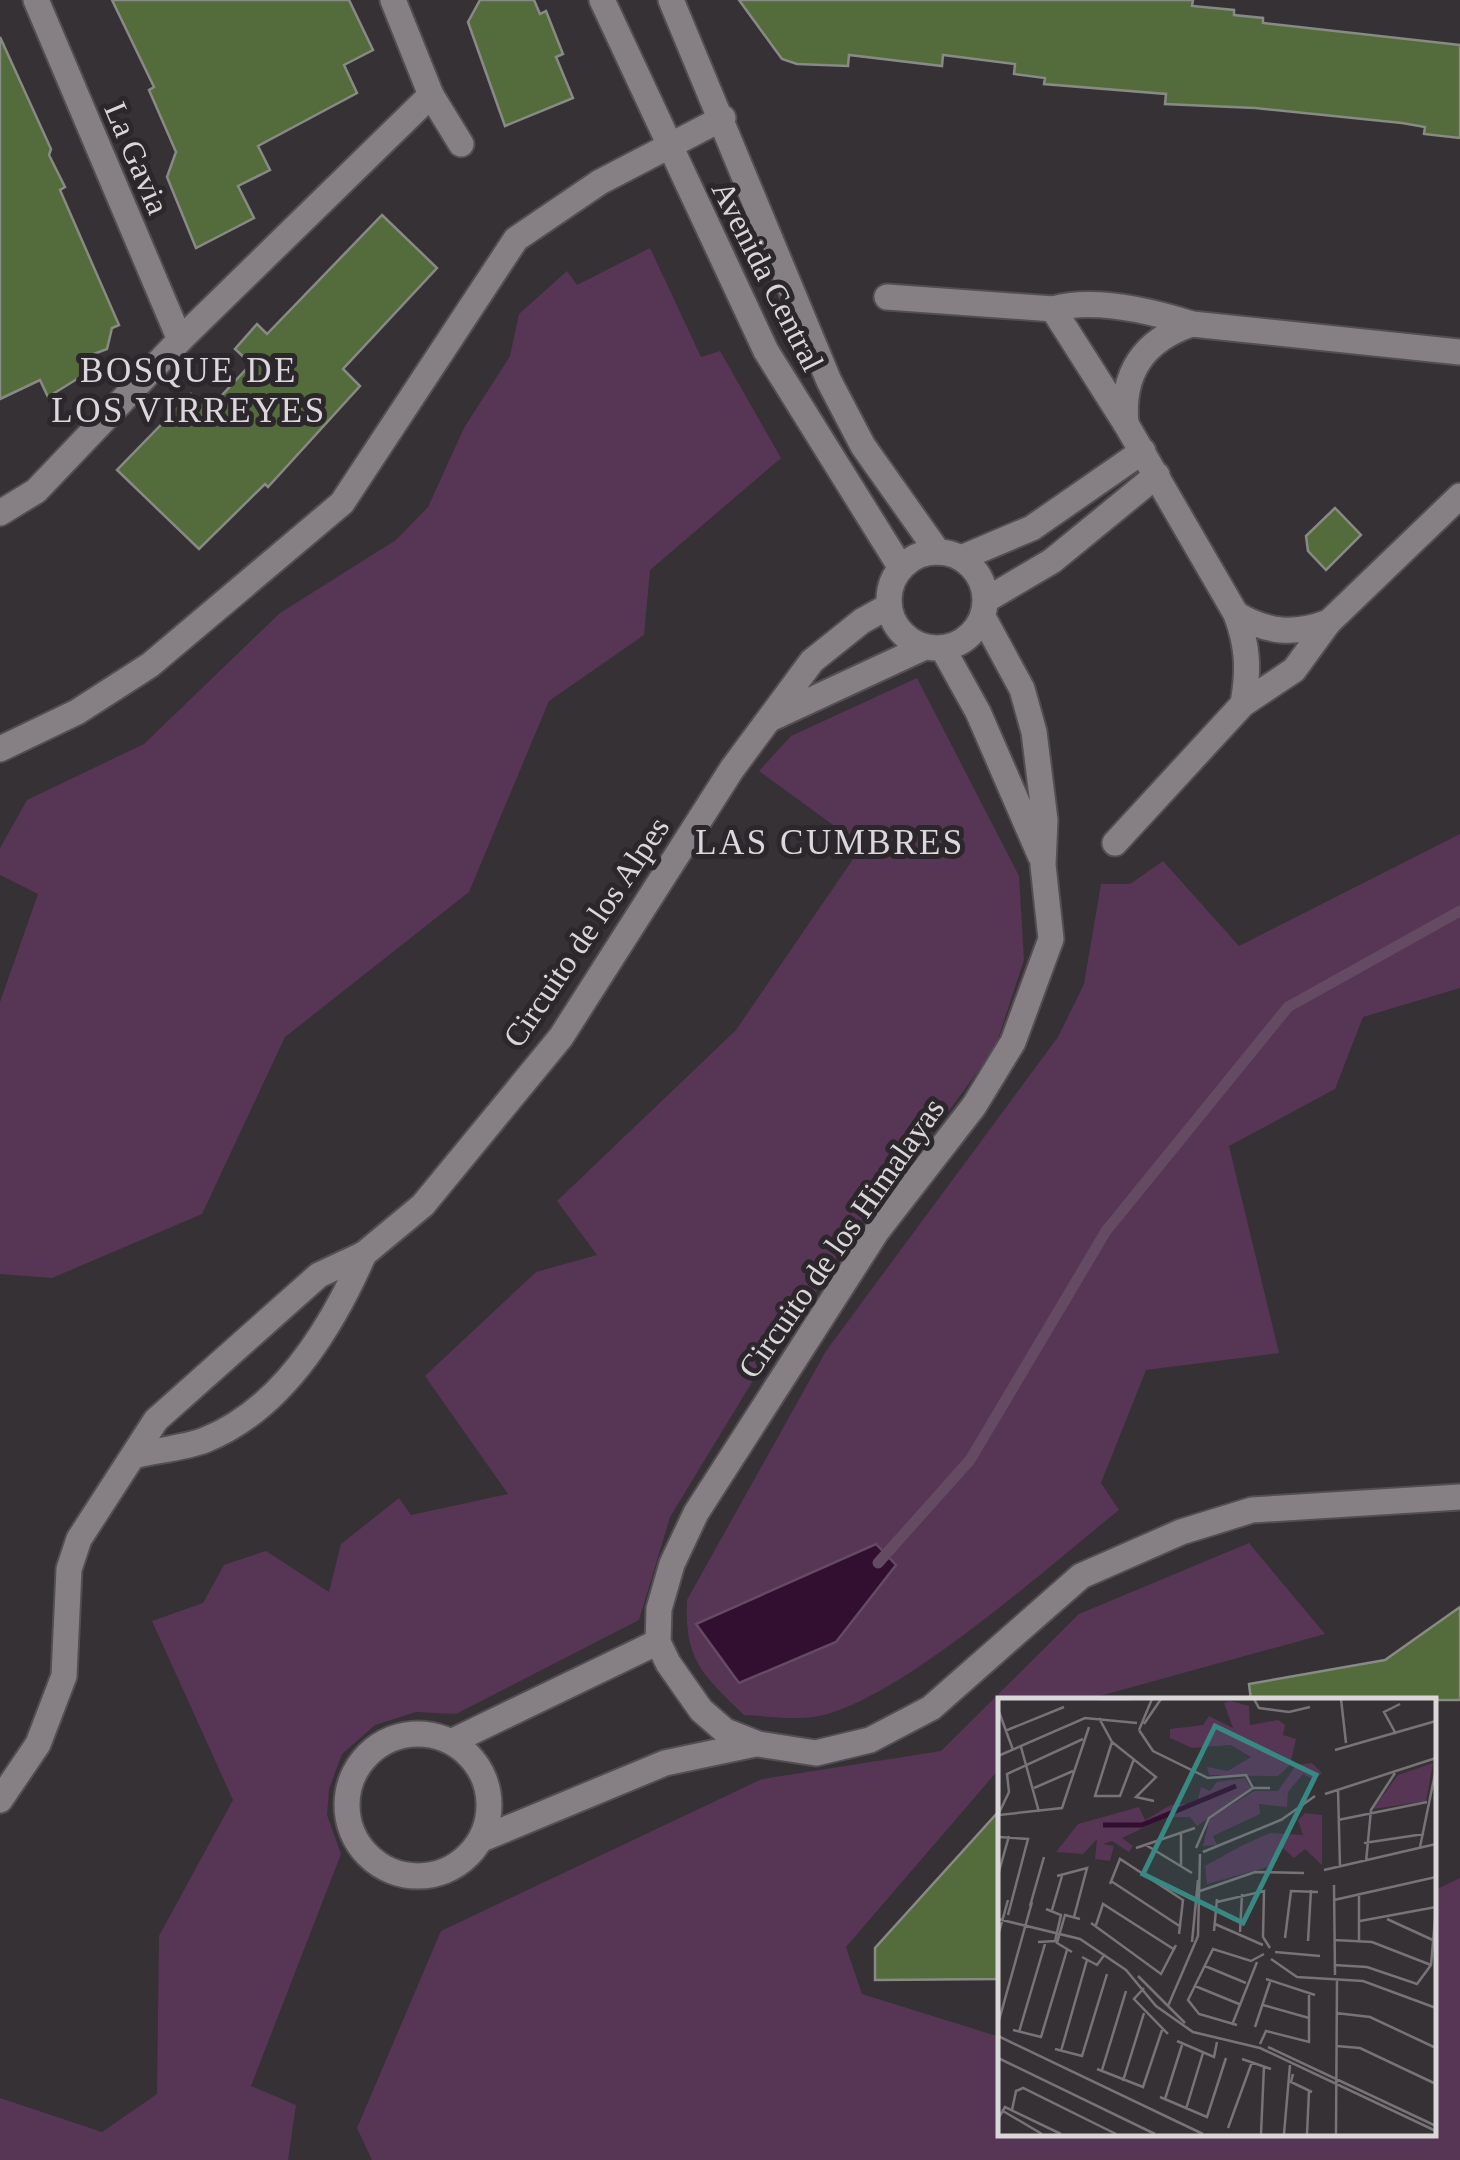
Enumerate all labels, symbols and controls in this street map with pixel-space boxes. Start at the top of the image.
street label: La Gavia [97,97,177,219]
street label: Avenida Central [705,175,831,377]
district label: BOSQUE DE LOS VIRREYES [51,351,327,430]
street label: Circuito de los Alpes [496,810,676,1054]
district label: LAS CUMBRES [695,823,965,862]
street label: Circuito de los Himalayas [731,1091,951,1385]
inset map [998,1698,1435,2135]

